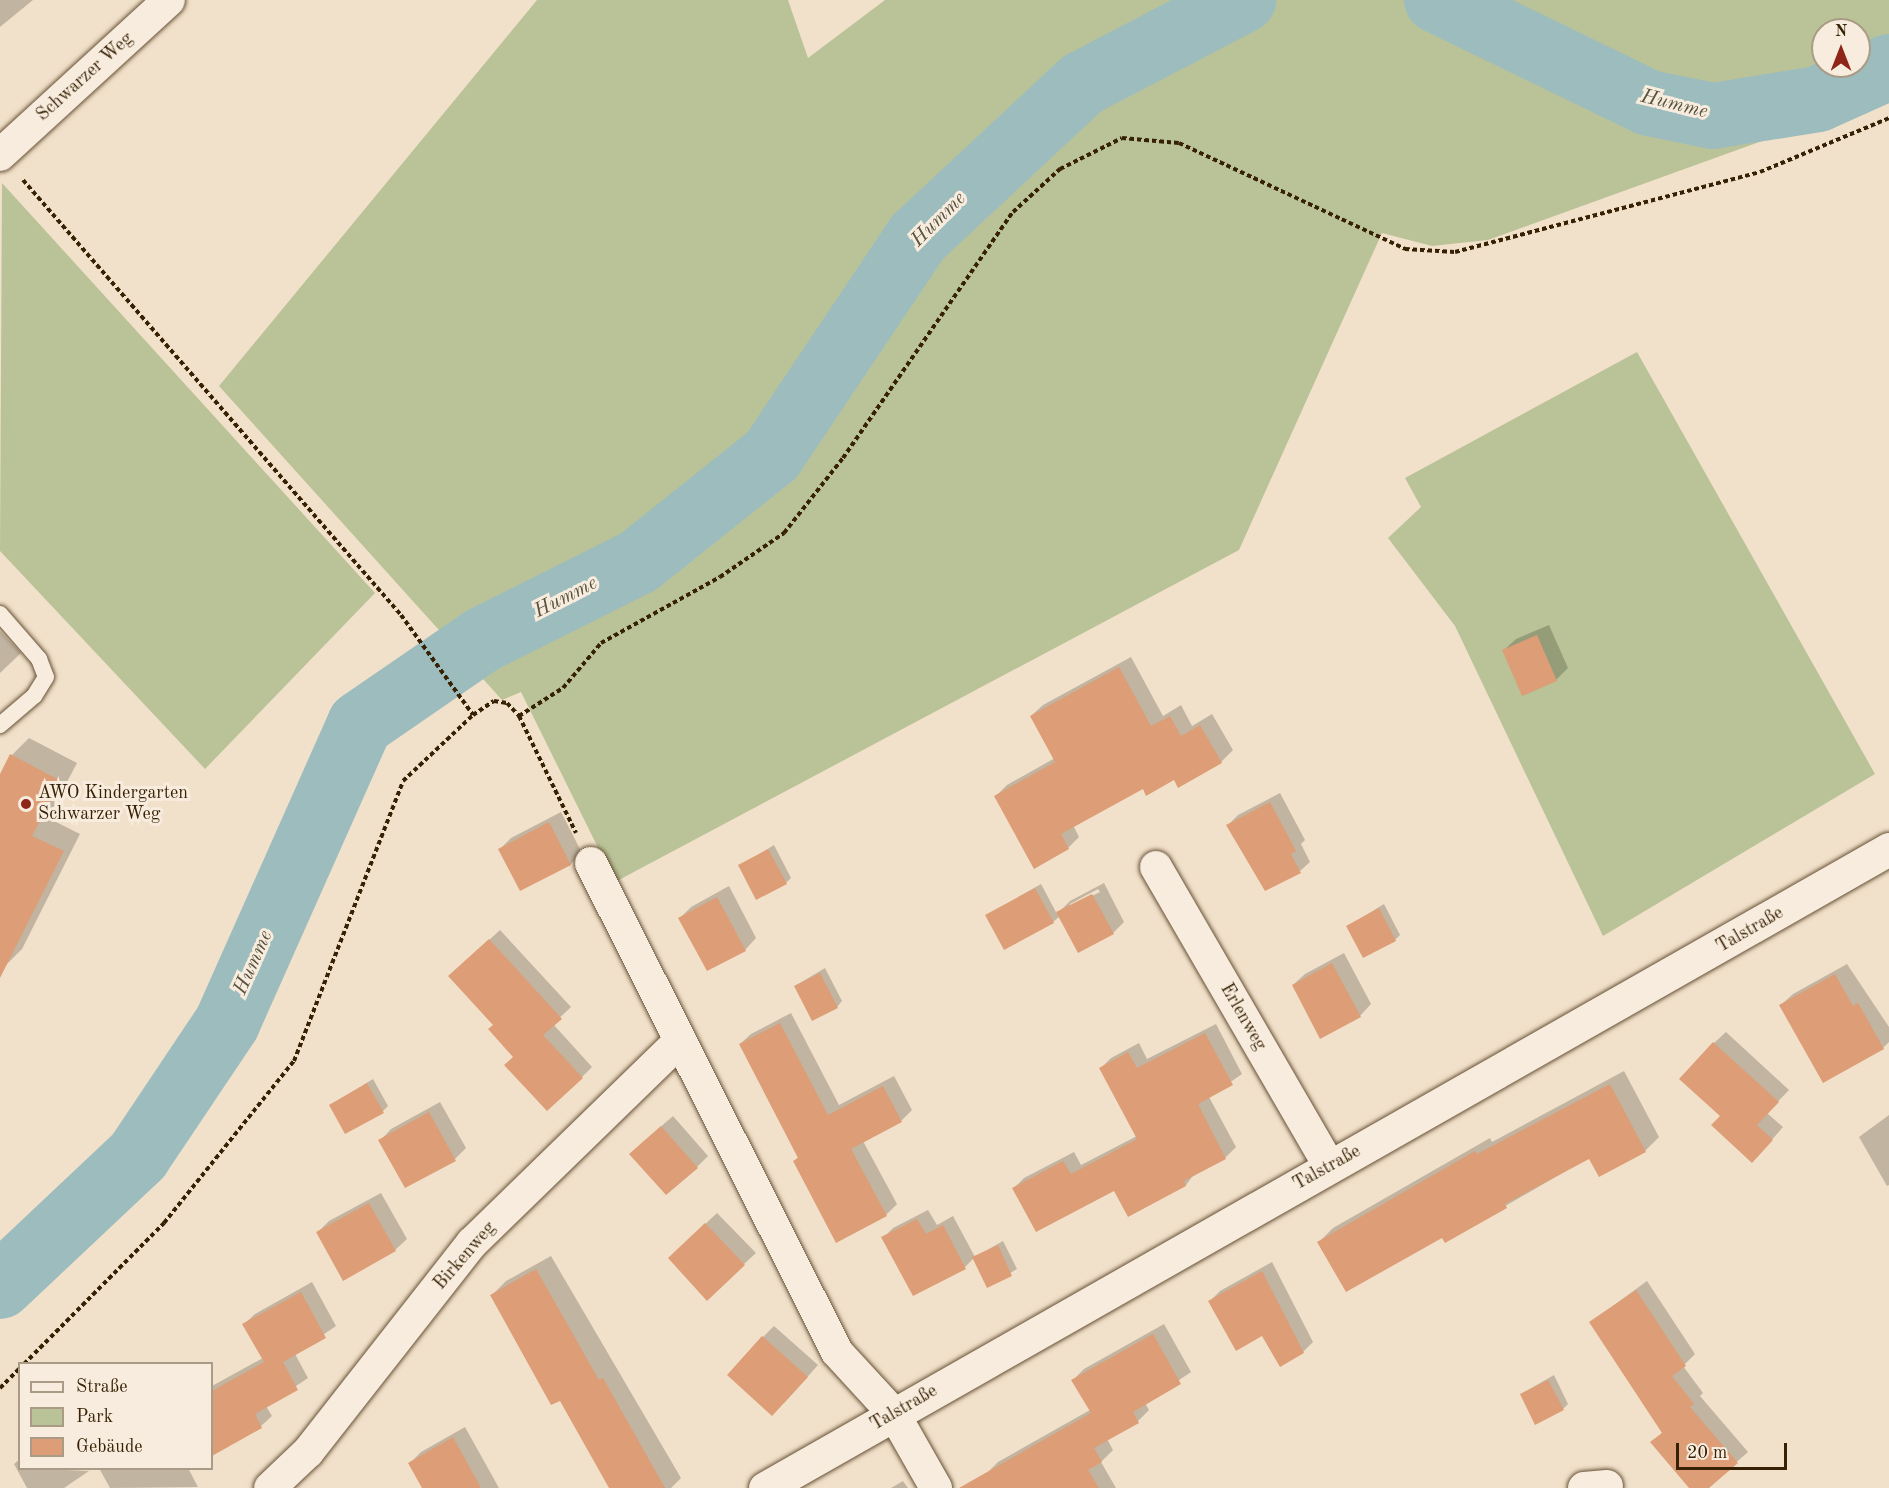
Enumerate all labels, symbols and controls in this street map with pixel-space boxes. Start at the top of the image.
north arrow [1811,18,1871,78]
text: N [1835,24,1847,40]
street label: Schwarzer Weg [32,28,138,126]
water label: Humme [1638,85,1710,125]
water label: Humme [907,188,971,252]
water label: Humme [530,572,602,624]
place label: AWO Kindergarten Schwarzer Weg [38,783,188,826]
marker: AWO Kindergarten Schwarzer Weg [19,797,33,811]
street label: Talstraße [1713,902,1787,958]
water label: Humme [229,927,279,999]
street label: Erlenweg [1215,980,1271,1054]
street label: Talstraße [1289,1141,1365,1195]
street label: Birkenweg [430,1218,500,1294]
legend [18,1362,213,1470]
text: Straße [76,1378,127,1396]
street label: Talstraße [867,1380,941,1436]
text: Park [76,1408,113,1426]
scale bar [1679,1431,1790,1469]
text: Gebäude [76,1438,143,1456]
text: 20 m [1687,1444,1727,1462]

